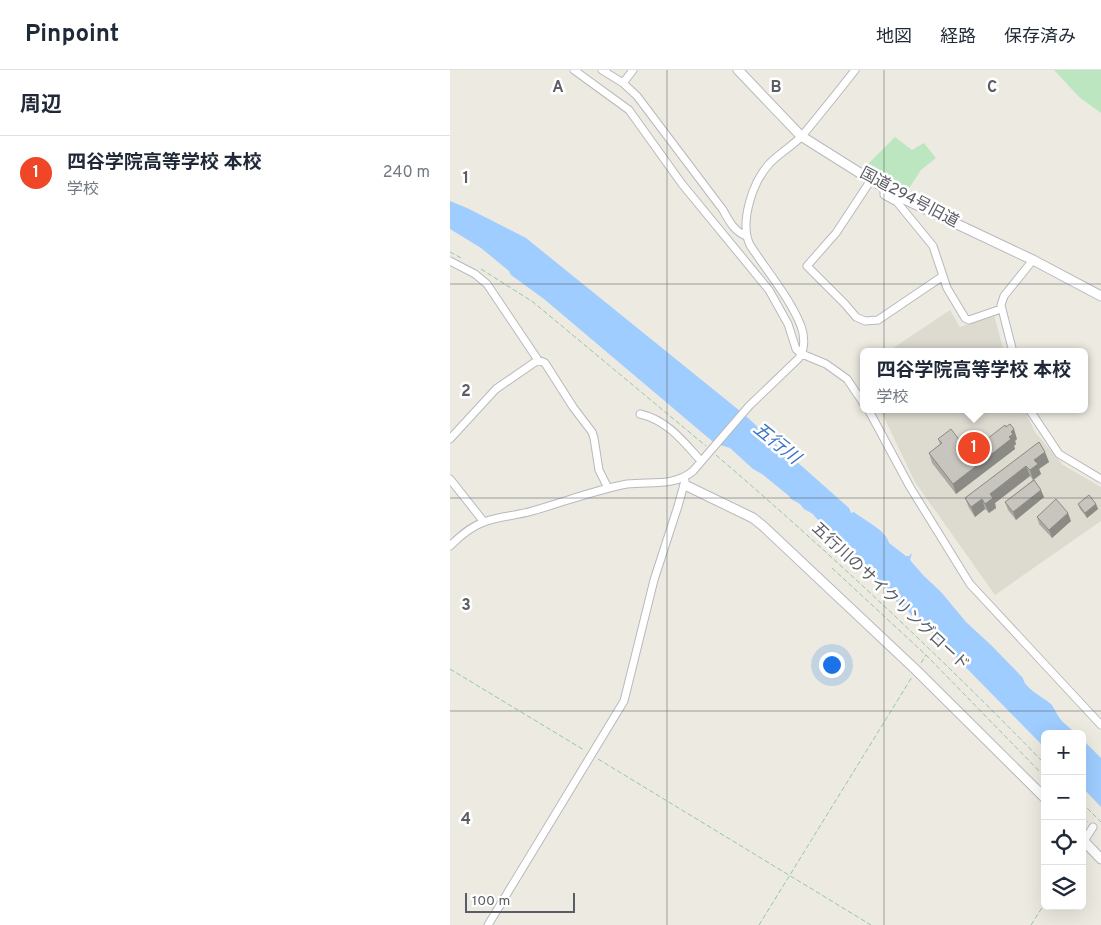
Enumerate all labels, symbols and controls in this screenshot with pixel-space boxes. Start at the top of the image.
text: Pinpoint [25,20,119,50]
text: 地図 [876,26,912,49]
text: 経路 [940,26,976,49]
text: 保存済み [1004,26,1076,49]
text: A [552,78,564,98]
text: B [770,78,782,98]
text: C [987,78,997,98]
text: 周辺 [20,92,62,119]
text: 四谷学院高等学校 本校 [67,151,262,175]
text: 1 [33,163,39,183]
text: 240 m [383,163,430,183]
street label: 国道294号旧道 [856,164,962,232]
text: 1 [463,169,469,189]
text: 学校 [67,180,99,200]
popup [860,348,1088,413]
text: 四谷学院高等学校 本校 [877,359,1071,383]
text: 2 [461,382,471,402]
text: 学校 [877,388,909,408]
water label: 五行川 [748,418,806,471]
pin: 1 [958,429,990,467]
street label: 五行川のサイクリングロード [807,519,973,675]
text: 3 [461,596,471,616]
your location [819,652,845,678]
map controls [1041,730,1086,910]
button: + [1041,730,1086,775]
button: − [1041,775,1086,820]
text: 4 [461,810,471,830]
button: locate [1041,820,1086,865]
button: layers [1041,865,1086,910]
scale bar [465,890,575,913]
text: 100 m [472,893,510,910]

